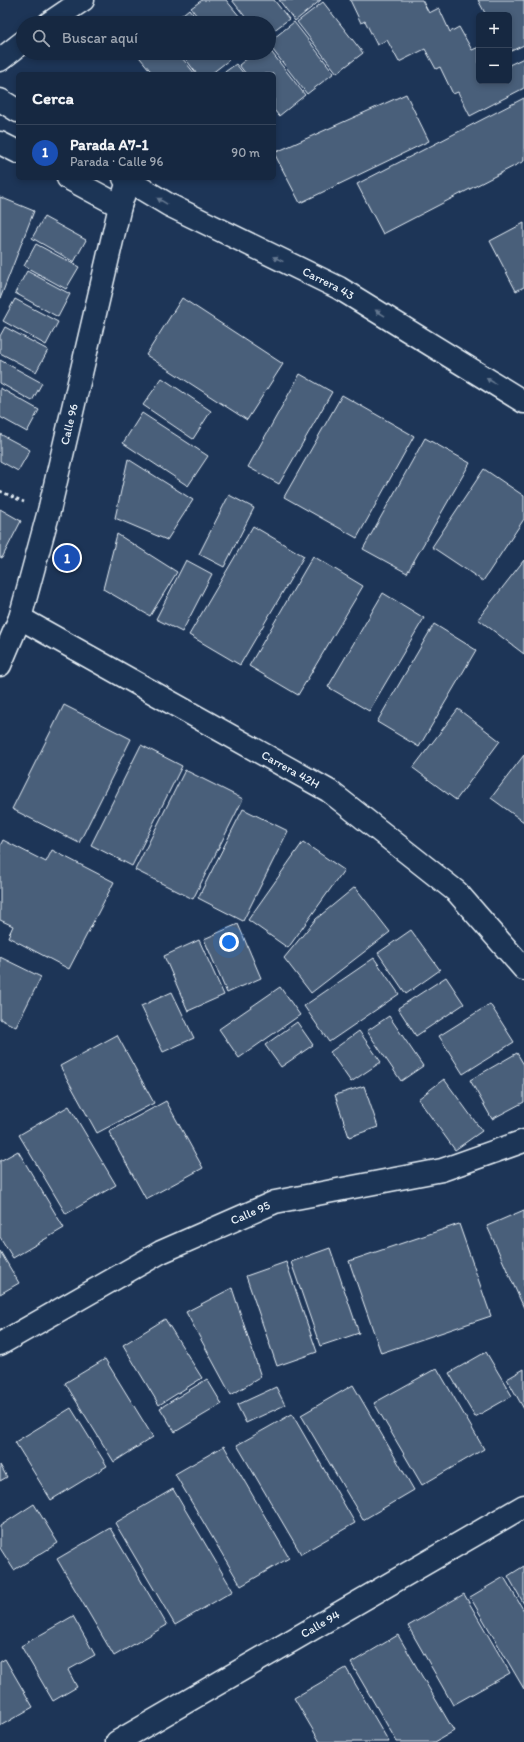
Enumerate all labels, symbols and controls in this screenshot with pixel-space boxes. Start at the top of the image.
map controls [476,12,512,84]
button: + [476,12,512,48]
search box [16,16,276,60]
icon: search [30,27,52,49]
text: Buscar aquí [62,29,138,47]
button: − [476,48,512,84]
text: Cerca [32,88,74,108]
text: Parada A7-1 [70,136,148,154]
text: 1 [42,145,48,160]
text: 90 m [231,145,260,160]
text: Parada · Calle 96 [70,154,163,169]
one-way arrow [157,197,167,205]
one-way arrow [273,256,284,262]
street label: Carrera 43 [300,264,357,303]
one-way arrow [374,310,386,317]
one-way arrow [485,378,497,385]
street label: Calle 96 [58,402,81,446]
pin: 1 [54,543,80,573]
street label: Carrera 42H [259,748,322,791]
your location [219,932,239,952]
street label: Calle 95 [228,1198,272,1228]
street label: Calle 94 [298,1607,342,1641]

